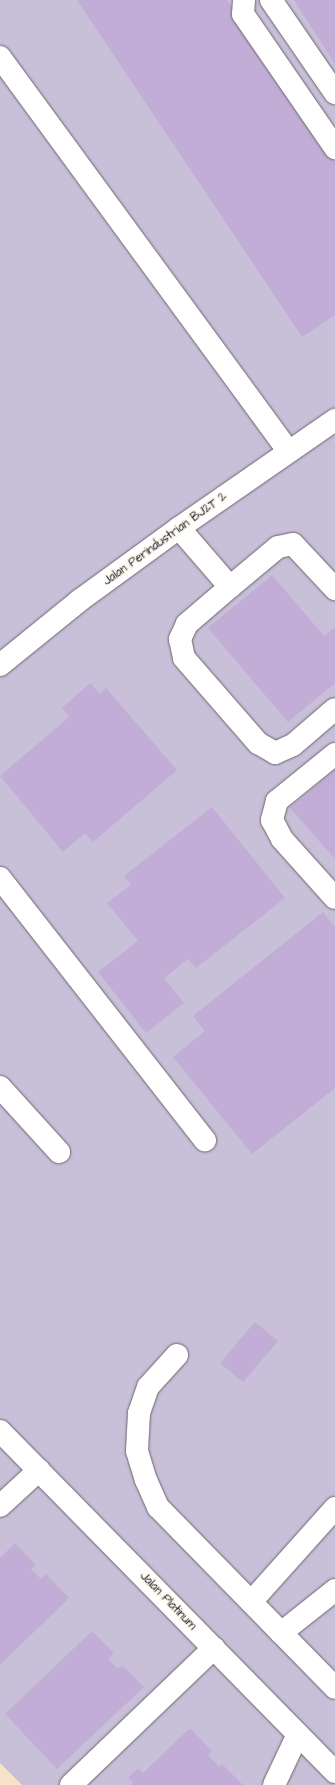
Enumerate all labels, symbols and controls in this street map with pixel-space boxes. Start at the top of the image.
street label: Jalan Perindustrian BJ2T 2 [100,489,230,589]
street label: Jalan Platinum [137,1569,199,1633]

